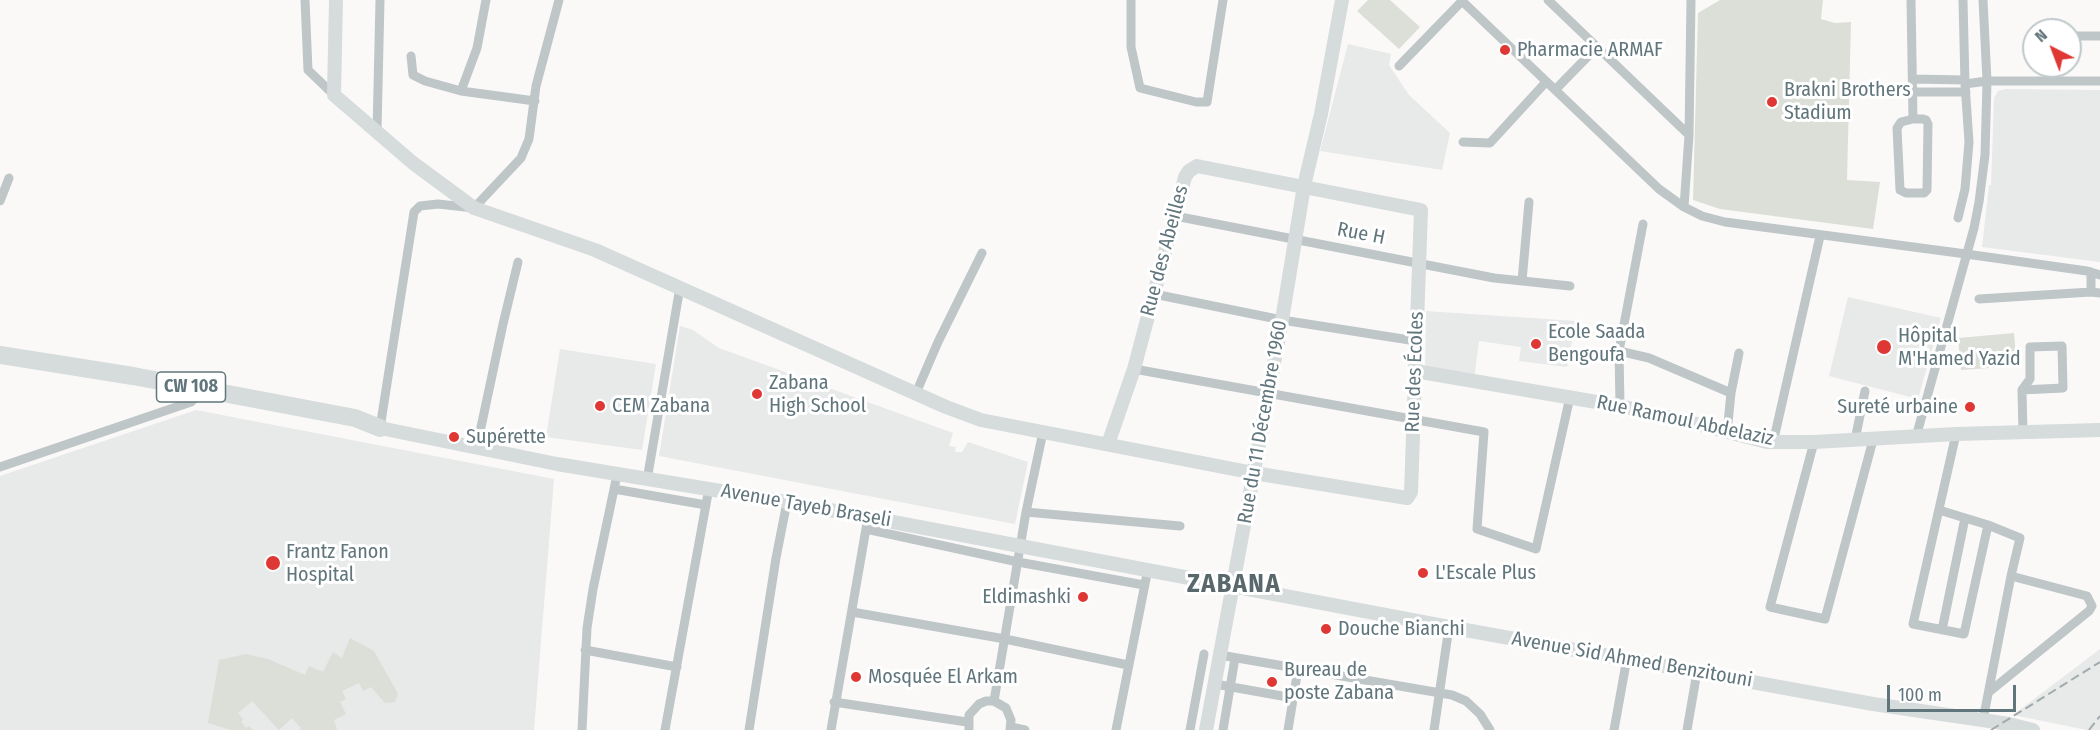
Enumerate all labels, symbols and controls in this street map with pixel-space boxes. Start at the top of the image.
north arrow [2022,18,2082,78]
text: N [2031,25,2051,46]
place label: Pharmacie ARMAF [1517,38,1663,62]
marker: Pharmacie ARMAF [1498,43,1512,57]
place label: Brakni Brothers Stadium [1784,78,1911,125]
marker: Brakni Brothers Stadium [1765,95,1779,109]
street label: Rue des Abeilles [1136,183,1194,319]
street label: Rue H [1335,218,1387,250]
street label: Rue des Écoles [1401,311,1429,433]
street label: Rue du 11 Décembre 1960 [1233,318,1293,526]
place label: Ecole Saada Bengoufa [1548,320,1645,367]
place label: Hôpital M'Hamed Yazid [1898,324,2021,371]
marker: Ecole Saada Bengoufa [1529,337,1543,351]
marker: Hôpital M'Hamed Yazid [1875,338,1893,356]
place label: Zabana High School [769,371,866,418]
road number: CW 108 [156,372,225,402]
marker: Zabana High School [750,387,764,401]
street label: Rue Ramoul Abdelaziz [1594,391,1776,451]
place label: CEM Zabana [612,394,710,418]
place label: Sureté urbaine [1837,395,1958,419]
marker: CEM Zabana [593,399,607,413]
marker: Sureté urbaine [1963,400,1977,414]
place label: Supérette [466,425,546,449]
marker: Supérette [447,430,461,444]
street label: Avenue Tayeb Braseli [719,479,893,533]
place label: Frantz Fanon Hospital [286,540,389,587]
marker: Frantz Fanon Hospital [264,554,282,572]
place label: L'Escale Plus [1435,561,1536,585]
marker: L'Escale Plus [1416,566,1430,580]
district label: ZABANA [1187,569,1281,601]
place label: Eldimashki [982,585,1071,609]
marker: Eldimashki [1076,590,1090,604]
place label: Douche Bianchi [1338,617,1465,641]
marker: Douche Bianchi [1319,622,1333,636]
street label: Avenue Sid Ahmed Benzitouni [1510,627,1754,693]
place label: Bureau de poste Zabana [1284,658,1394,705]
place label: Mosquée El Arkam [868,665,1018,689]
marker: Mosquée El Arkam [849,670,863,684]
scale bar [1890,673,2019,711]
marker: Bureau de poste Zabana [1265,675,1279,689]
text: 100 m [1898,684,1942,706]

